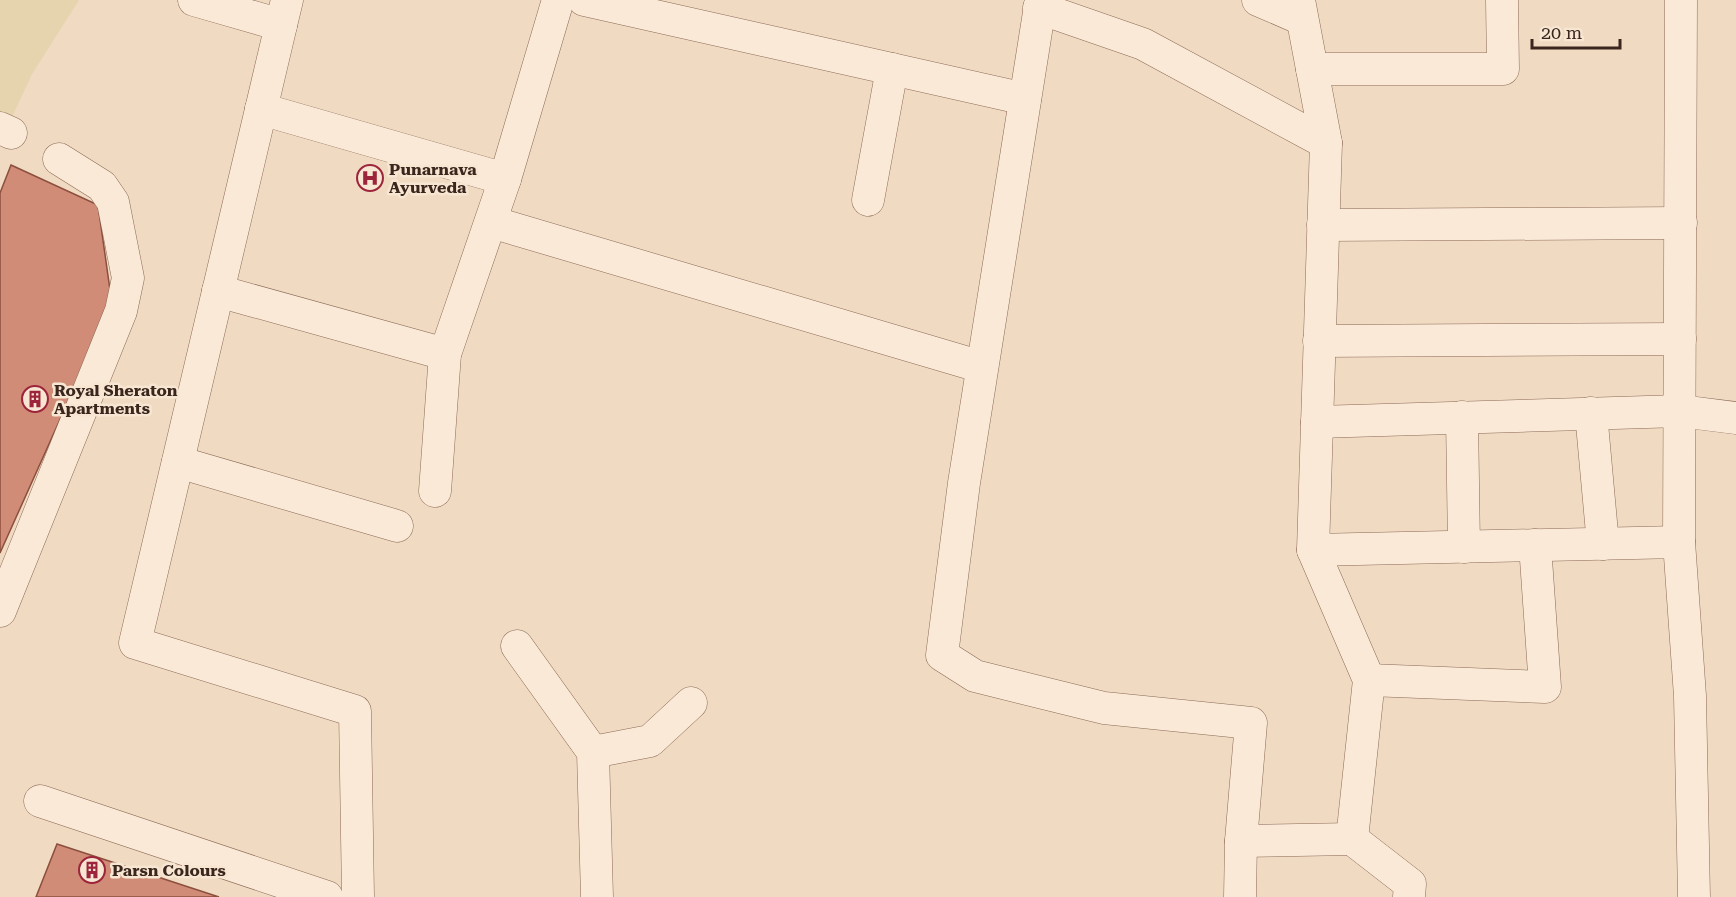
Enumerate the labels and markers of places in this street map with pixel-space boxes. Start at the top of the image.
place label: Punarnava Ayurveda [389,160,477,197]
hospital icon: Punarnava Ayurveda [355,163,385,193]
place label: Royal Sheraton Apartments [54,381,178,418]
building icon: Royal Sheraton Apartments [20,384,50,414]
building icon: Parsn Colours [77,855,107,885]
place label: Parsn Colours [112,861,226,880]

